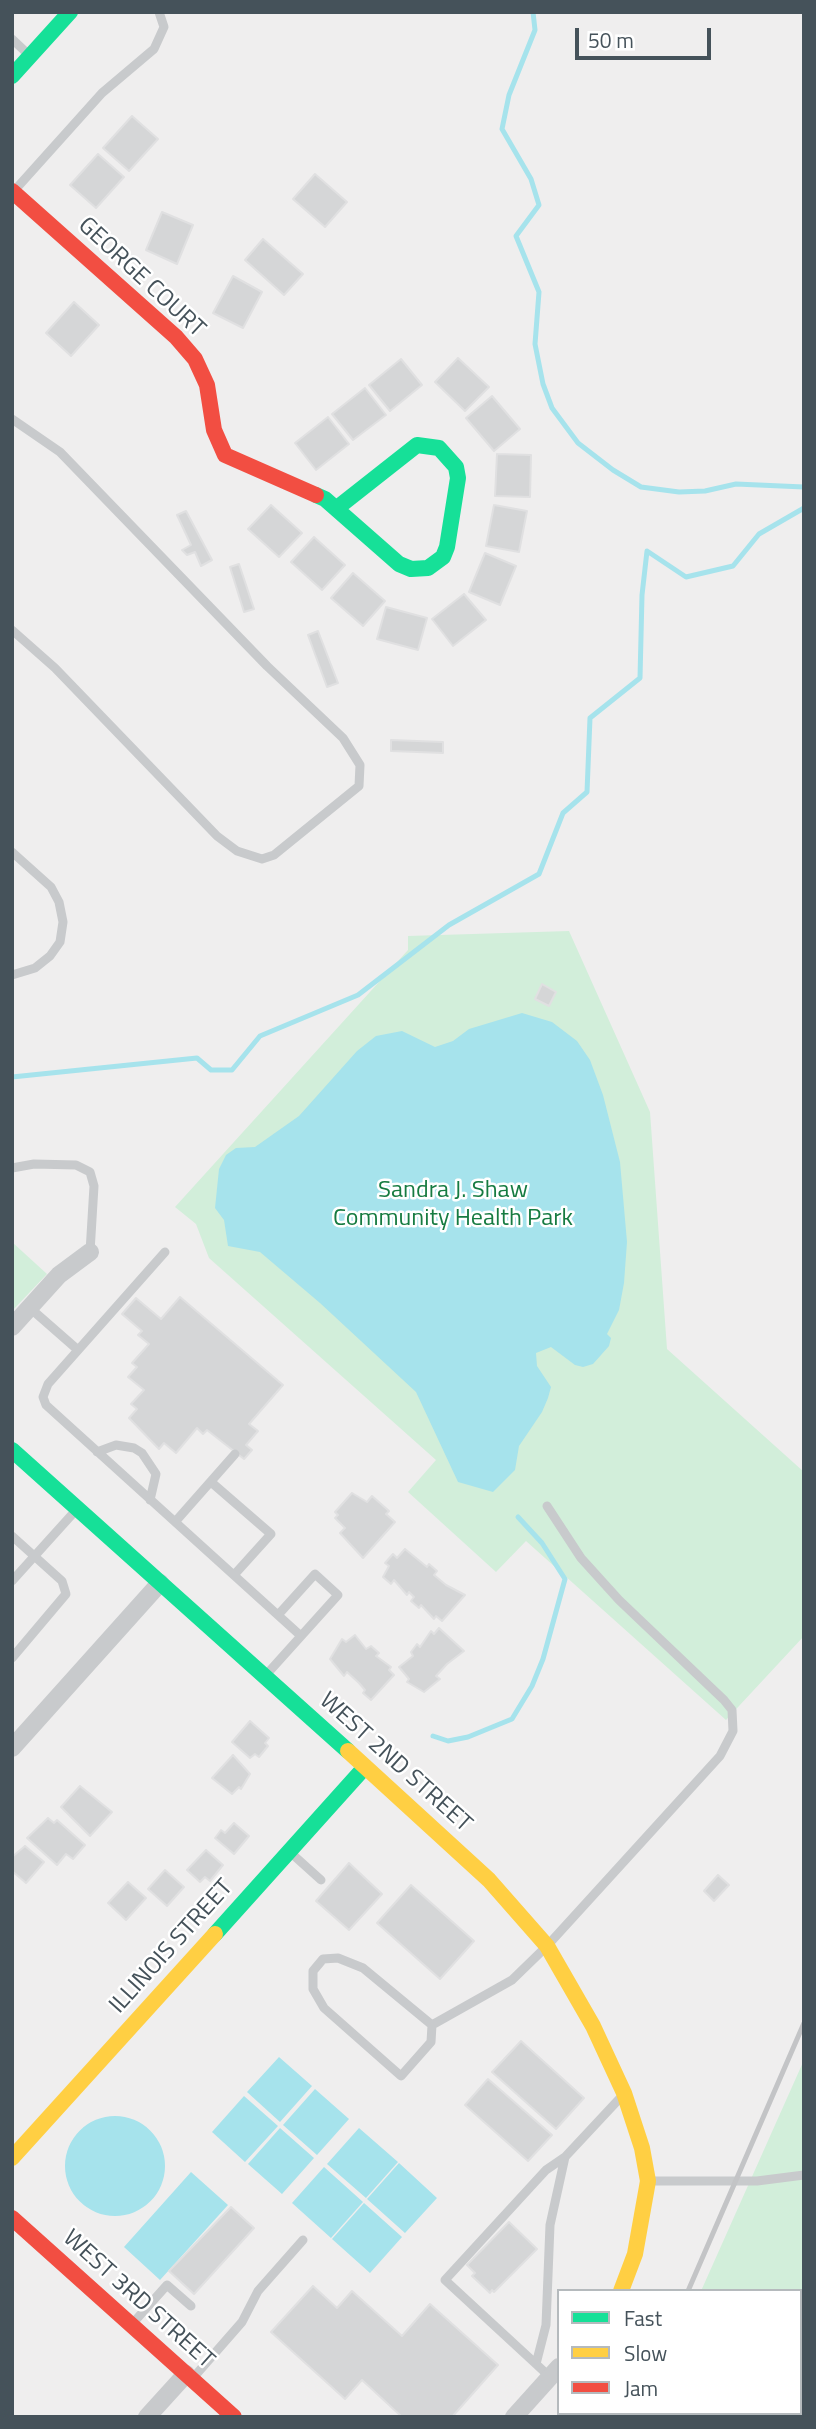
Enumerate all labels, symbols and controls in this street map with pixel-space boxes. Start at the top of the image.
scale bar [578,14,714,58]
text: 50 m [588,24,634,56]
street label: GEORGE COURT [72,212,210,344]
park label: Sandra J. Shaw Community Health Park [333,1177,573,1233]
street label: WEST 2ND STREET [313,1687,477,1839]
street label: ILLINOIS STREET [104,1874,240,2020]
street label: WEST 3RD STREET [56,2224,220,2376]
legend [557,2289,802,2415]
text: Fast [624,2302,662,2334]
text: Slow [624,2337,667,2369]
text: Jam [624,2372,658,2404]

